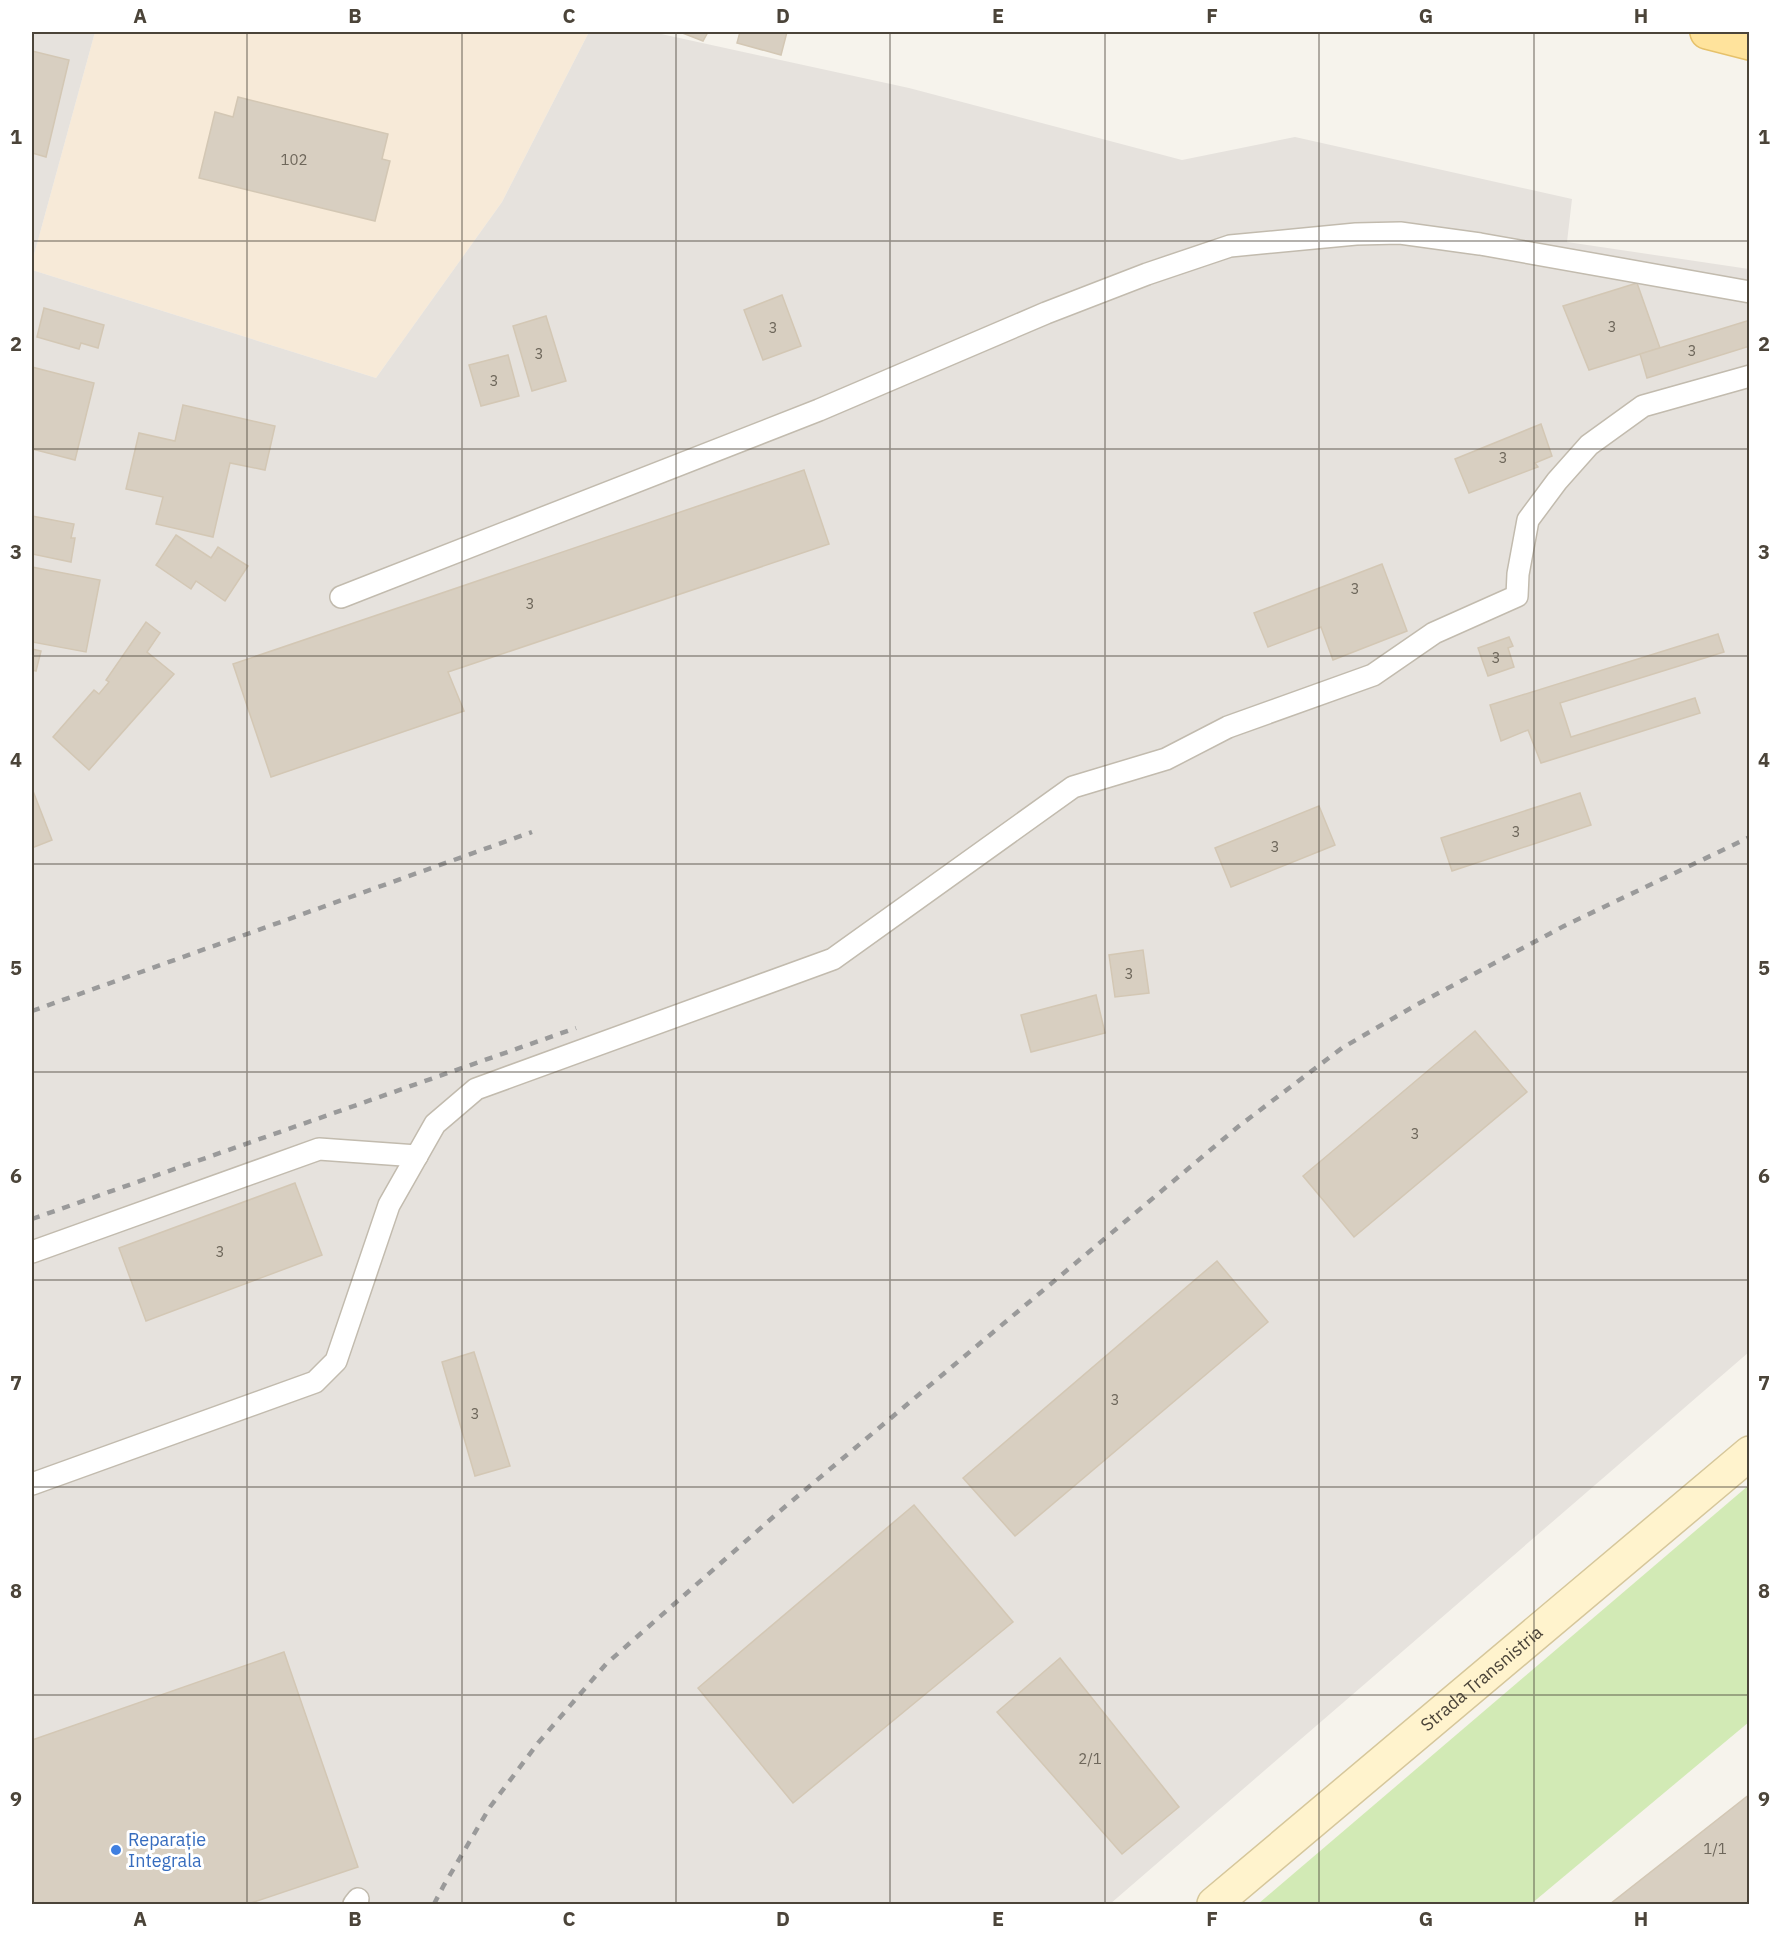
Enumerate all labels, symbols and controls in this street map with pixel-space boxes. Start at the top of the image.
text: A [133,2,147,29]
text: B [348,2,362,29]
text: C [562,2,576,29]
text: D [776,2,790,29]
text: E [992,2,1004,29]
text: F [1206,2,1218,29]
text: G [1419,2,1433,29]
text: H [1634,2,1648,29]
text: 1 [10,123,22,150]
text: 1 [1758,123,1770,150]
house number: 102 [280,150,308,169]
house number: 3 [1607,317,1617,336]
house number: 3 [768,318,778,337]
text: 2 [10,330,22,357]
text: 2 [1758,330,1770,357]
house number: 3 [1687,341,1697,360]
house number: 3 [534,344,544,363]
house number: 3 [489,371,499,390]
house number: 3 [1498,448,1508,467]
text: 3 [10,538,22,565]
text: 3 [1758,538,1770,565]
house number: 3 [1350,579,1360,598]
house number: 3 [525,594,535,613]
house number: 3 [1491,648,1501,667]
text: 4 [10,746,22,773]
text: 4 [1758,746,1770,773]
house number: 3 [1511,822,1521,841]
house number: 3 [1270,837,1280,856]
text: 5 [10,954,22,981]
text: 5 [1758,954,1770,981]
house number: 3 [1124,964,1134,983]
house number: 3 [1410,1124,1420,1143]
text: 6 [10,1162,22,1189]
text: 6 [1758,1162,1770,1189]
house number: 3 [215,1242,225,1261]
text: 7 [10,1369,22,1396]
text: 7 [1758,1369,1770,1396]
house number: 3 [1110,1390,1120,1409]
house number: 3 [470,1404,480,1423]
text: 8 [10,1577,22,1604]
text: 8 [1758,1577,1770,1604]
street label: Strada Transnistria [1416,1620,1547,1736]
house number: 2/1 [1078,1749,1102,1768]
text: 9 [10,1785,22,1812]
text: 9 [1758,1785,1770,1812]
place label: Reparație Integrala [128,1828,206,1872]
house number: 1/1 [1703,1839,1727,1858]
marker: Reparație Integrala [109,1843,123,1857]
text: A [133,1905,147,1932]
text: B [348,1905,362,1932]
text: C [562,1905,576,1932]
text: D [776,1905,790,1932]
text: E [992,1905,1004,1932]
text: F [1206,1905,1218,1932]
text: G [1419,1905,1433,1932]
text: H [1634,1905,1648,1932]

